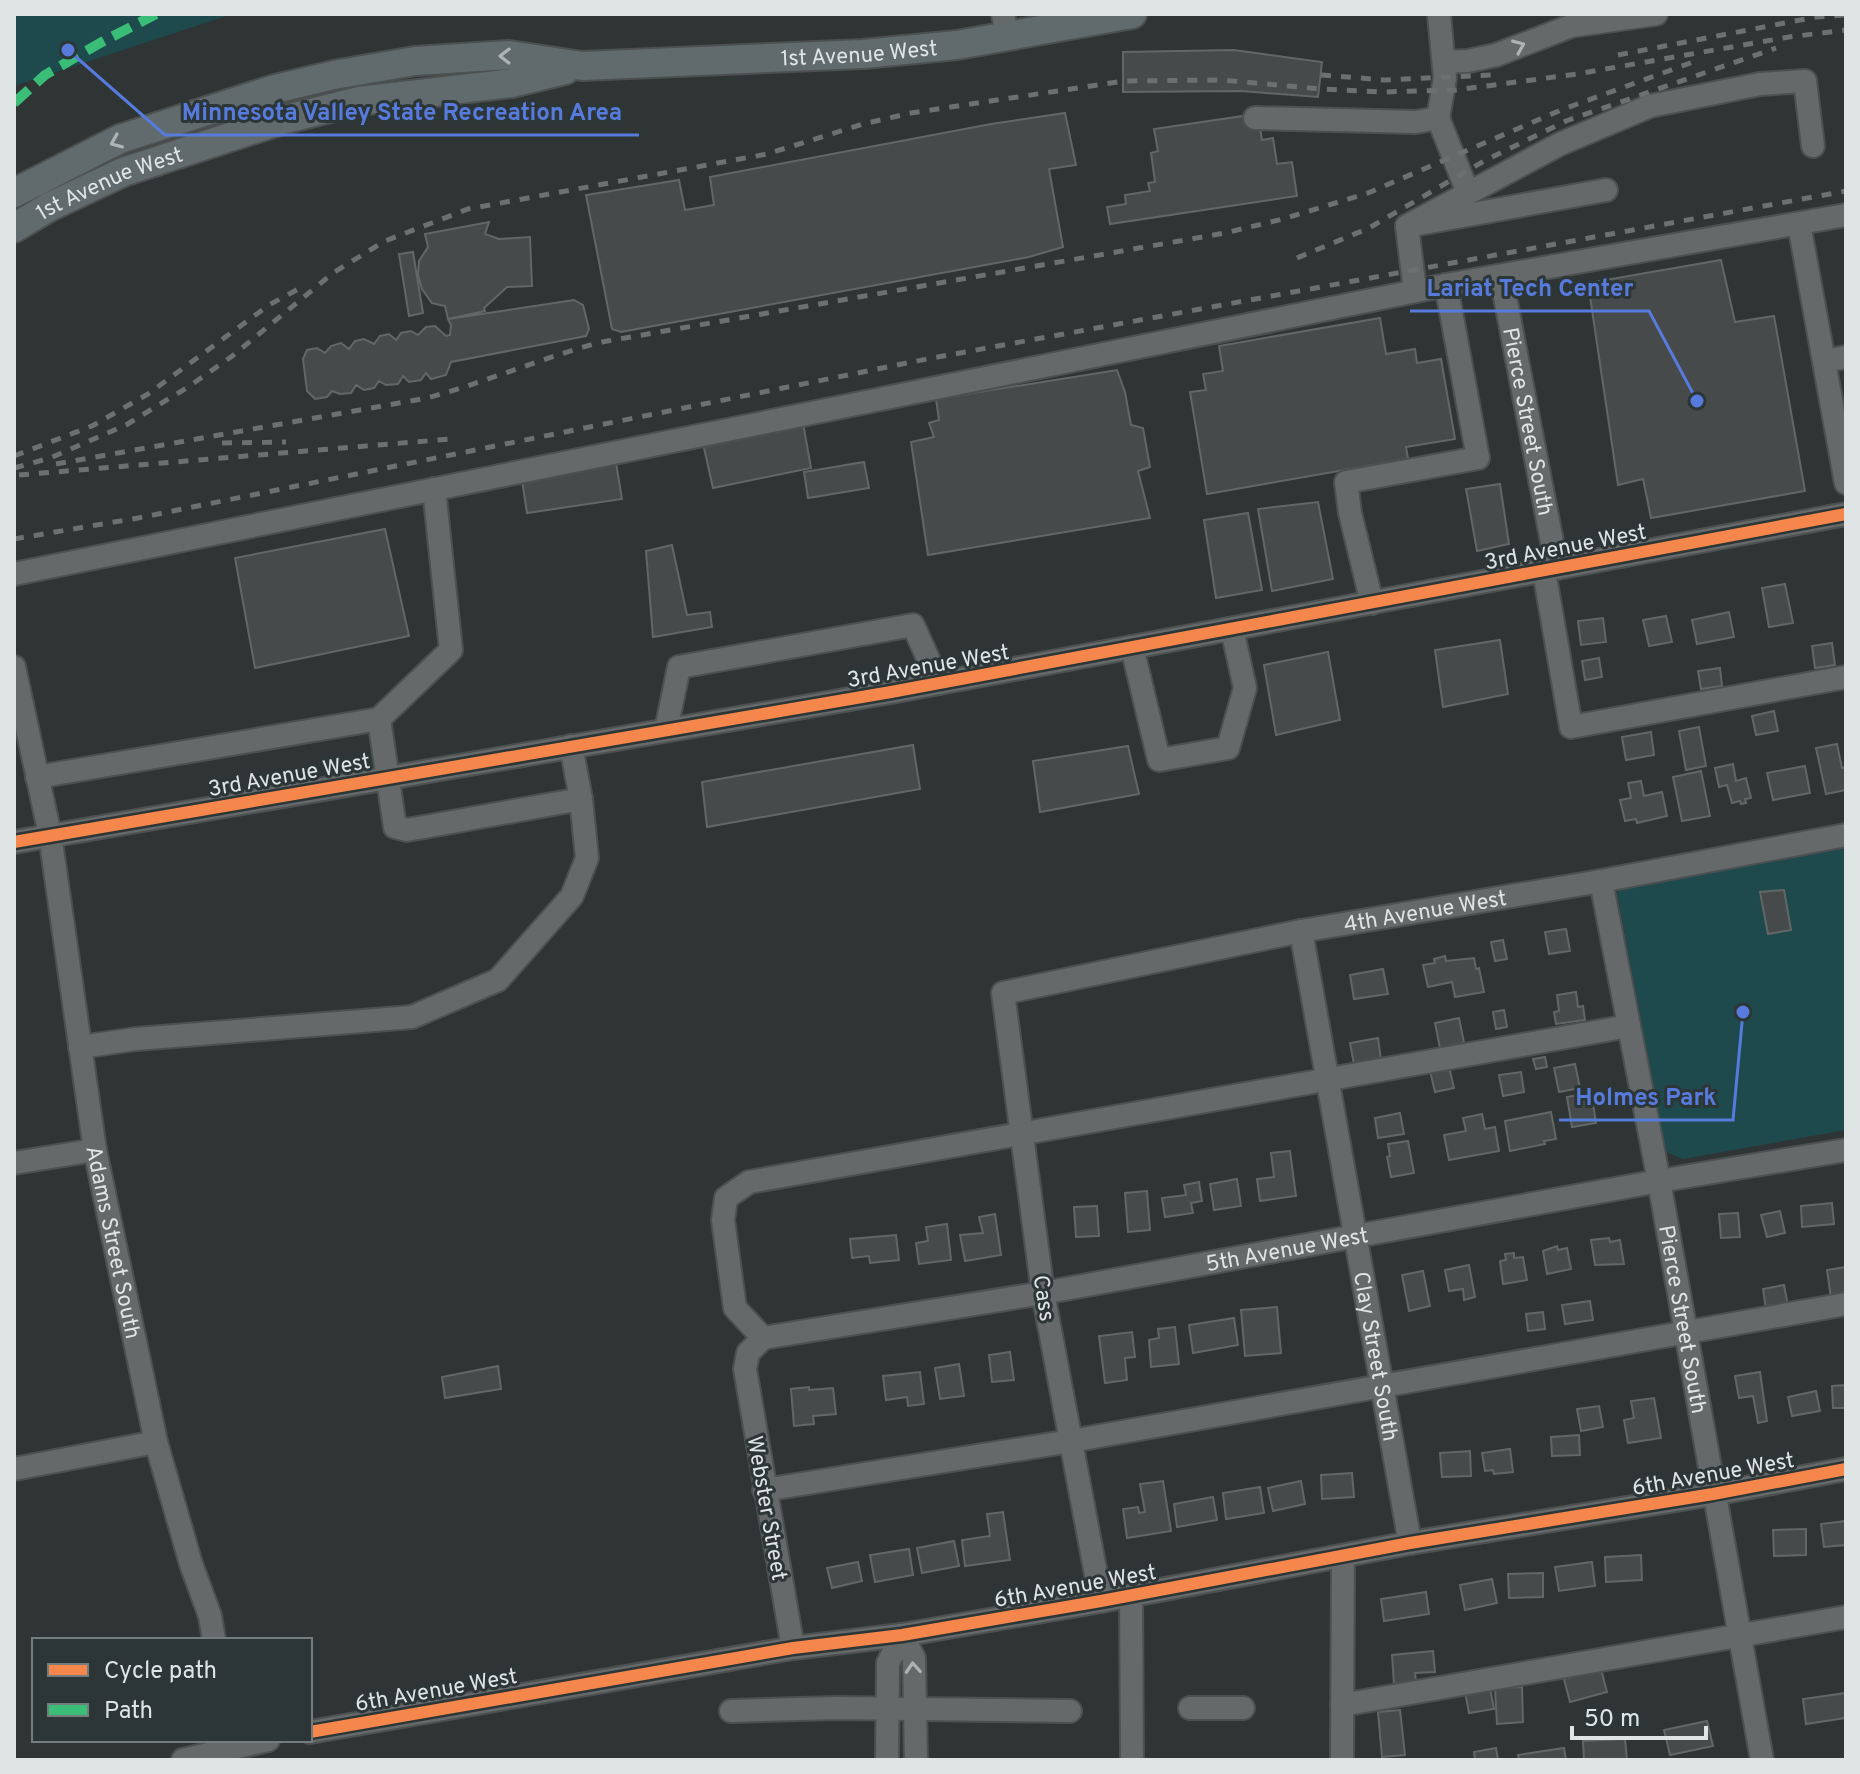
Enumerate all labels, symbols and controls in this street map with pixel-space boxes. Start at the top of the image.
street label: 1st Avenue West [780,36,939,74]
one-way arrow [1511,39,1525,55]
one-way arrow [498,48,510,65]
callout: Minnesota Valley State Recreation Area [165,87,639,135]
text: Minnesota Valley State Recreation Area [182,99,622,129]
one-way arrow [110,132,124,148]
street label: 1st Avenue West [32,142,187,228]
callout: Lariat Tech Center [1410,263,1649,311]
text: Lariat Tech Center [1427,275,1633,305]
street label: Pierce Street South [1495,325,1558,518]
street label: 3rd Avenue West [1482,520,1649,577]
street label: 3rd Avenue West [845,640,1012,695]
street label: 3rd Avenue West [206,749,373,804]
street label: 4th Avenue West [1342,886,1509,940]
callout: Holmes Park [1559,1072,1733,1120]
text: Holmes Park [1575,1084,1717,1114]
street label: Adams Street South [78,1144,145,1342]
street label: 5th Avenue West [1204,1223,1371,1279]
street label: Pierce Street South [1651,1223,1711,1416]
street label: Clay Street South [1346,1270,1403,1444]
street label: Cass [1026,1273,1059,1323]
street label: Webster Street [740,1434,792,1583]
street label: 6th Avenue West [1630,1448,1797,1503]
street label: 6th Avenue West [992,1560,1159,1615]
legend [32,1638,312,1742]
text: Cycle path [104,1657,217,1687]
one-way arrow [905,1661,922,1674]
street label: 6th Avenue West [353,1664,520,1719]
scale bar [1572,1690,1706,1740]
text: Path [104,1697,153,1727]
text: 50 m [1584,1705,1640,1735]

